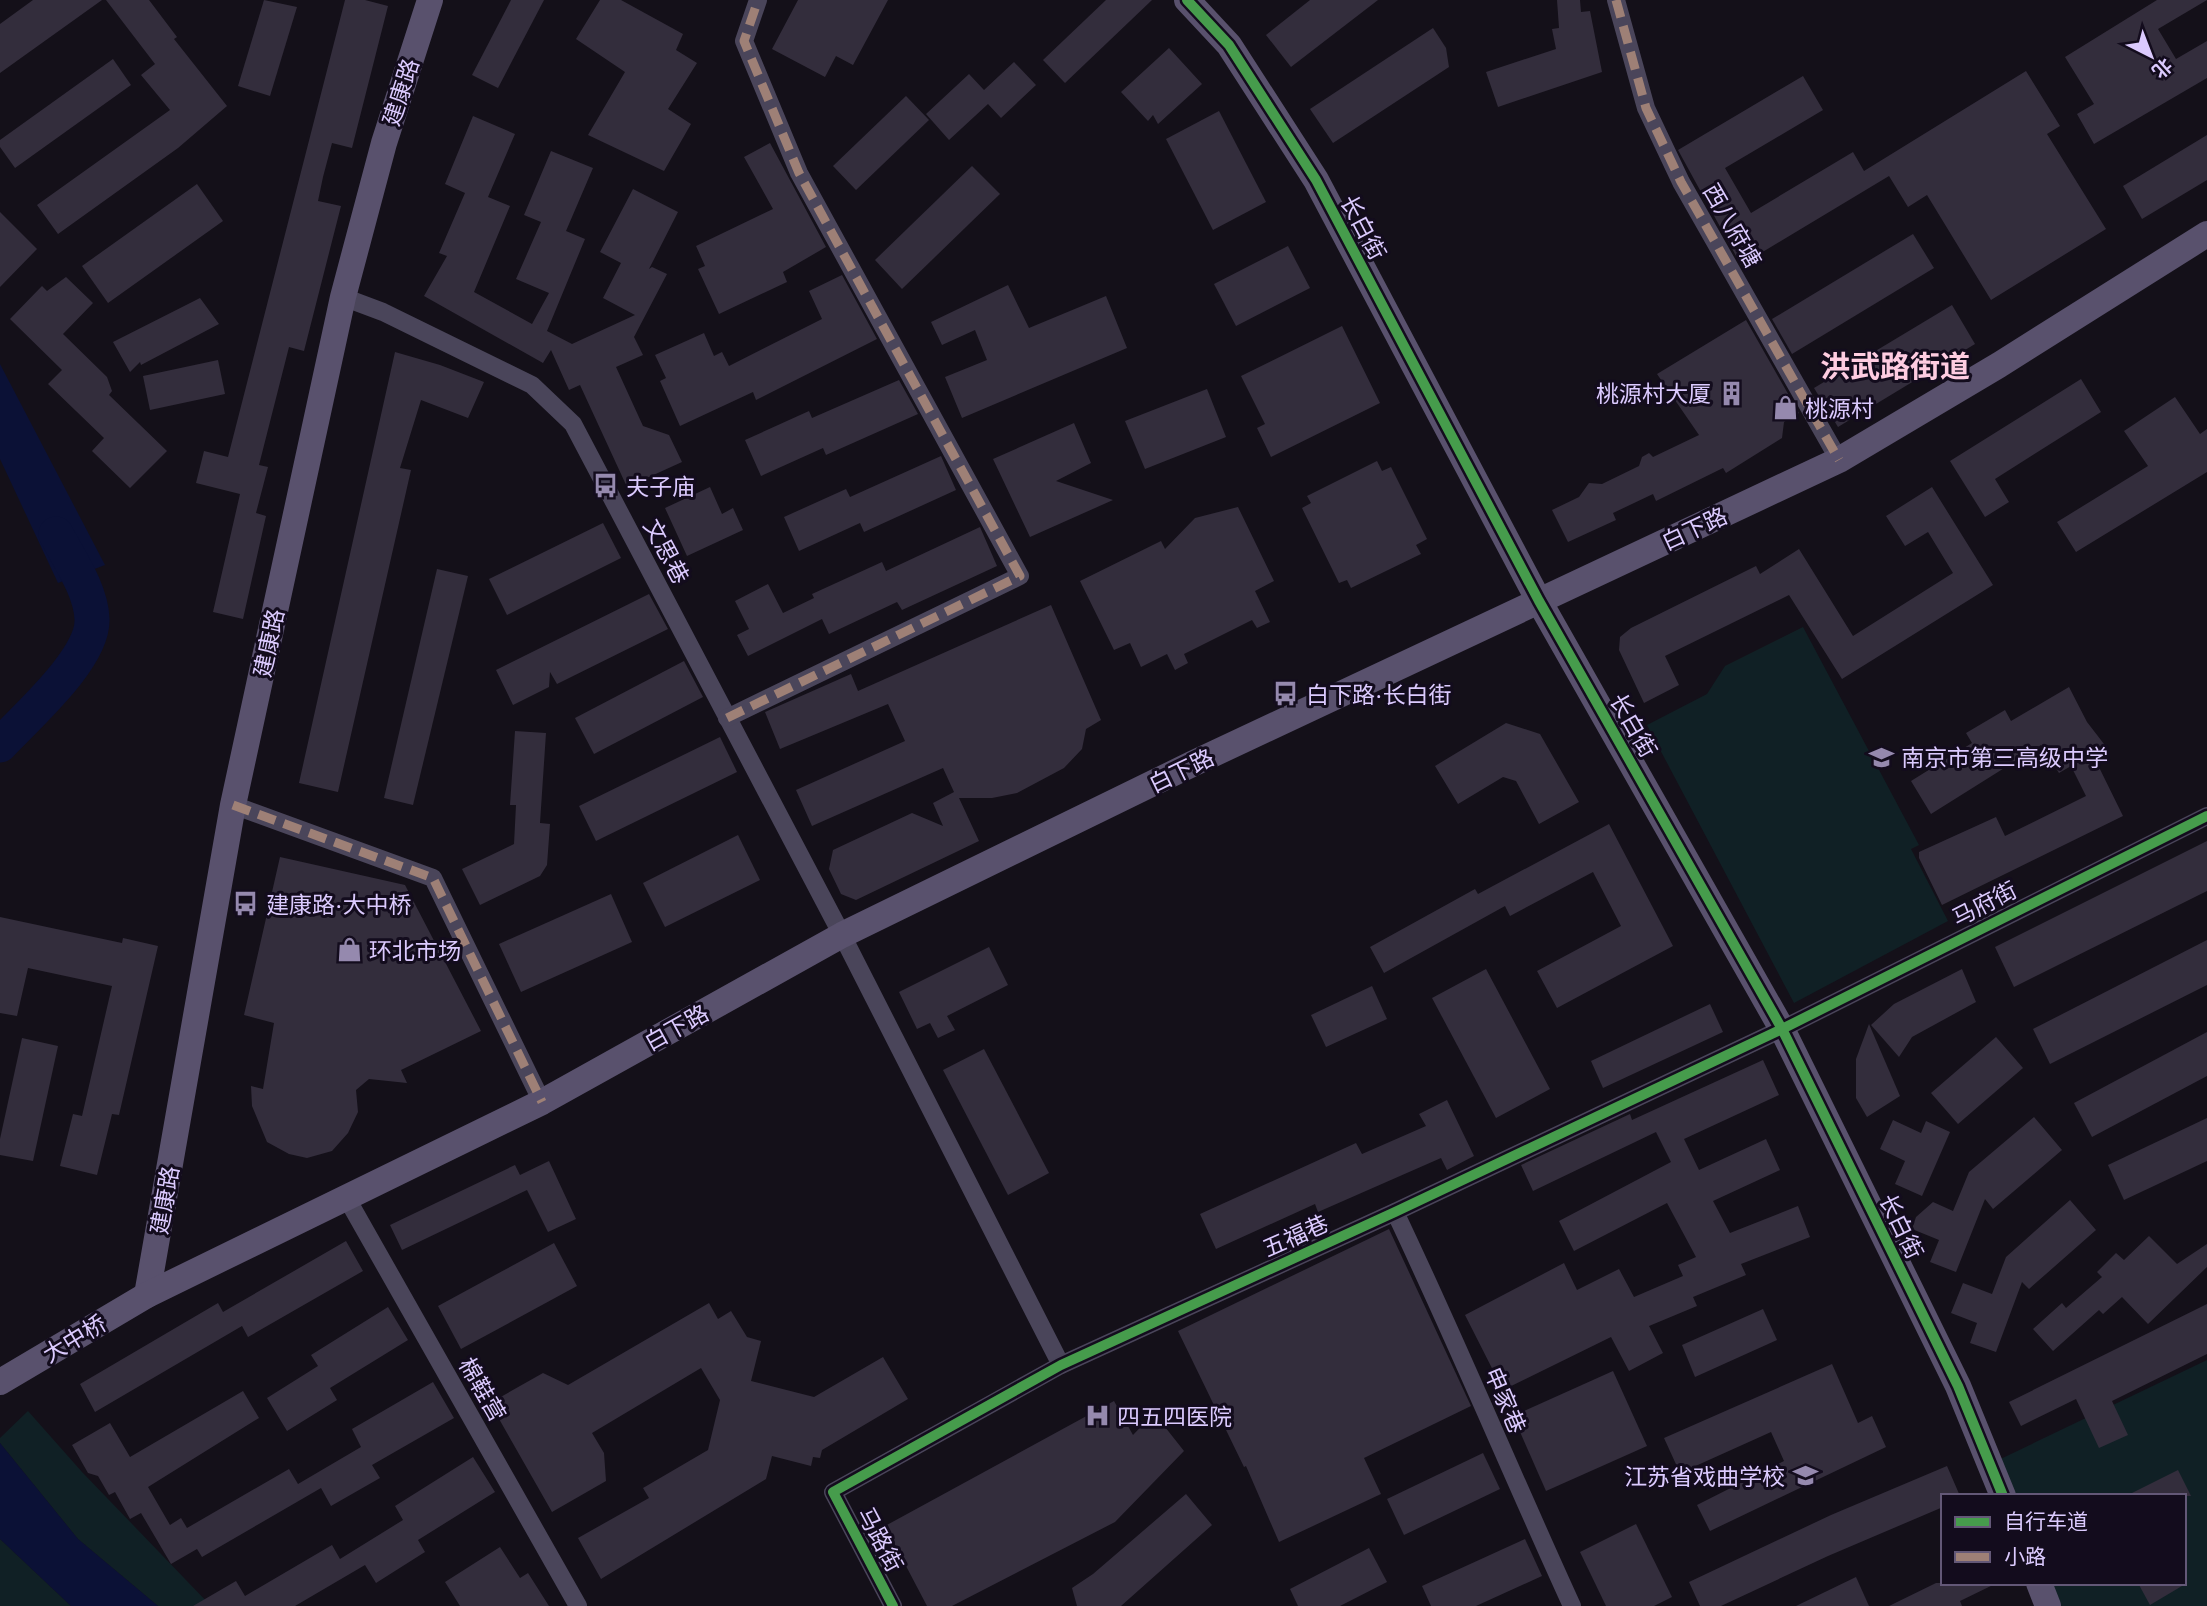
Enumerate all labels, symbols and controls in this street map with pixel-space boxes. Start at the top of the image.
north arrow [2116,21,2186,91]
text: 北 [2147,53,2177,84]
street label: 建康路 [375,55,425,129]
street label: 西八府塘 [1697,178,1769,272]
street label: 长白街 [1335,189,1393,265]
district label: 洪武路街道 [1820,346,1970,385]
place label: 桃源村大厦 [1596,378,1711,408]
building icon: 桃源村大厦 [1717,379,1745,407]
place label: 桃源村 [1805,393,1874,423]
shop icon: 桃源村 [1771,394,1799,422]
place label: 夫子庙 [626,471,695,501]
bus stop icon: 夫子庙 [592,472,620,500]
street label: 白下路 [1656,500,1732,556]
street label: 文思巷 [638,513,696,589]
street label: 建康路 [246,606,290,680]
place label: 白下路·长白街 [1306,679,1452,709]
bus stop icon: 白下路·长白街 [1272,680,1300,708]
street label: 长白街 [1604,688,1664,762]
street label: 白下路 [1143,741,1219,799]
place label: 南京市第三高级中学 [1901,742,2108,772]
school or university icon: 南京市第三高级中学 [1867,743,1895,771]
street label: 马府街 [1946,874,2022,932]
place label: 建康路·大中桥 [266,889,412,919]
bus stop icon: 建康路·大中桥 [232,890,260,918]
place label: 环北市场 [369,935,461,965]
shop icon: 环北市场 [335,936,363,964]
street label: 白下路 [639,997,713,1057]
street label: 建康路 [143,1163,185,1237]
street label: 长白街 [1873,1188,1931,1264]
street label: 五福巷 [1257,1207,1333,1263]
street label: 大中桥 [37,1307,111,1369]
street label: 棉鞋营 [453,1352,513,1426]
street label: 申家巷 [1479,1362,1533,1438]
place label: 四五四医院 [1117,1401,1232,1431]
hospital icon: 四五四医院 [1083,1402,1111,1430]
place label: 江苏省戏曲学校 [1624,1461,1785,1491]
school or university icon: 江苏省戏曲学校 [1791,1462,1819,1490]
legend [1941,1494,2186,1585]
street label: 马路街 [852,1501,910,1577]
text: 自行车道 [2004,1507,2088,1535]
text: 小路 [2004,1542,2046,1570]

